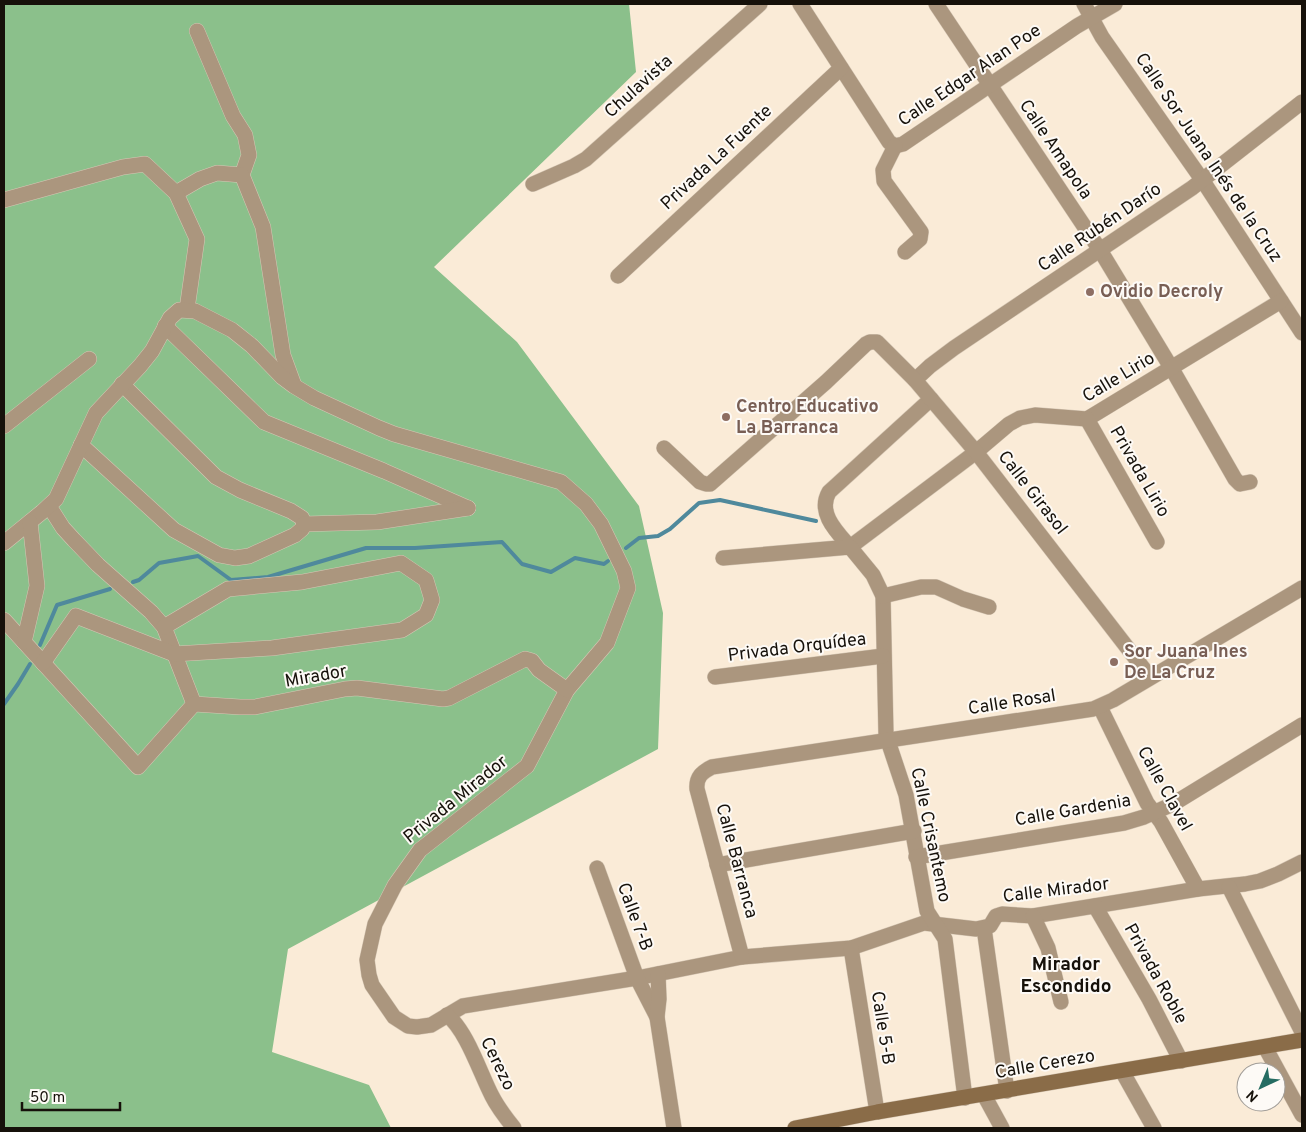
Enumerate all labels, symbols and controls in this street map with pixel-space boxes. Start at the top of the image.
street label: Calle Edgar Alan Poe [894,20,1046,132]
street label: Calle Sor Juana Inés de la Cruz [1129,49,1287,267]
street label: Chulavista [600,50,678,124]
street label: Calle Amapola [1013,96,1097,204]
street label: Privada La Fuente [656,100,778,216]
street label: Calle Rubén Darío [1034,178,1166,278]
place label: Ovidio Decroly [1100,281,1223,304]
marker: Ovidio Decroly [1084,286,1096,298]
street label: Calle Lirio [1079,347,1159,409]
place label: Centro Educativo La Barranca [736,396,879,440]
marker: Centro Educativo La Barranca [720,411,732,423]
street label: Privada Lirio [1104,422,1174,522]
street label: Calle Girasol [992,446,1072,540]
street label: Privada Orquídea [727,628,867,668]
place label: Sor Juana Ines De La Cruz [1124,641,1248,685]
marker: Sor Juana Ines De La Cruz [1108,656,1120,668]
street label: Mirador [283,660,349,694]
street label: Calle Rosal [967,685,1057,721]
street label: Calle Clavel [1131,742,1197,836]
street label: Privada Mirador [399,751,513,849]
street label: Calle Crisantemo [904,765,956,905]
street label: Calle Gardenia [1013,789,1133,833]
street label: Calle Barranca [710,801,762,921]
street label: Calle Mirador [1002,873,1110,909]
street label: Calle 7-B [611,880,657,954]
street label: Privada Roble [1118,920,1192,1028]
district label: Mirador Escondido [1021,953,1111,999]
street label: Calle 5-B [865,989,899,1067]
street label: Cerezo [474,1034,520,1094]
street label: Calle Cerezo [993,1045,1097,1085]
north arrow [1236,1062,1286,1112]
scale bar [22,1080,120,1112]
text: N [1243,1086,1263,1105]
text: 50 m [30,1089,65,1108]

